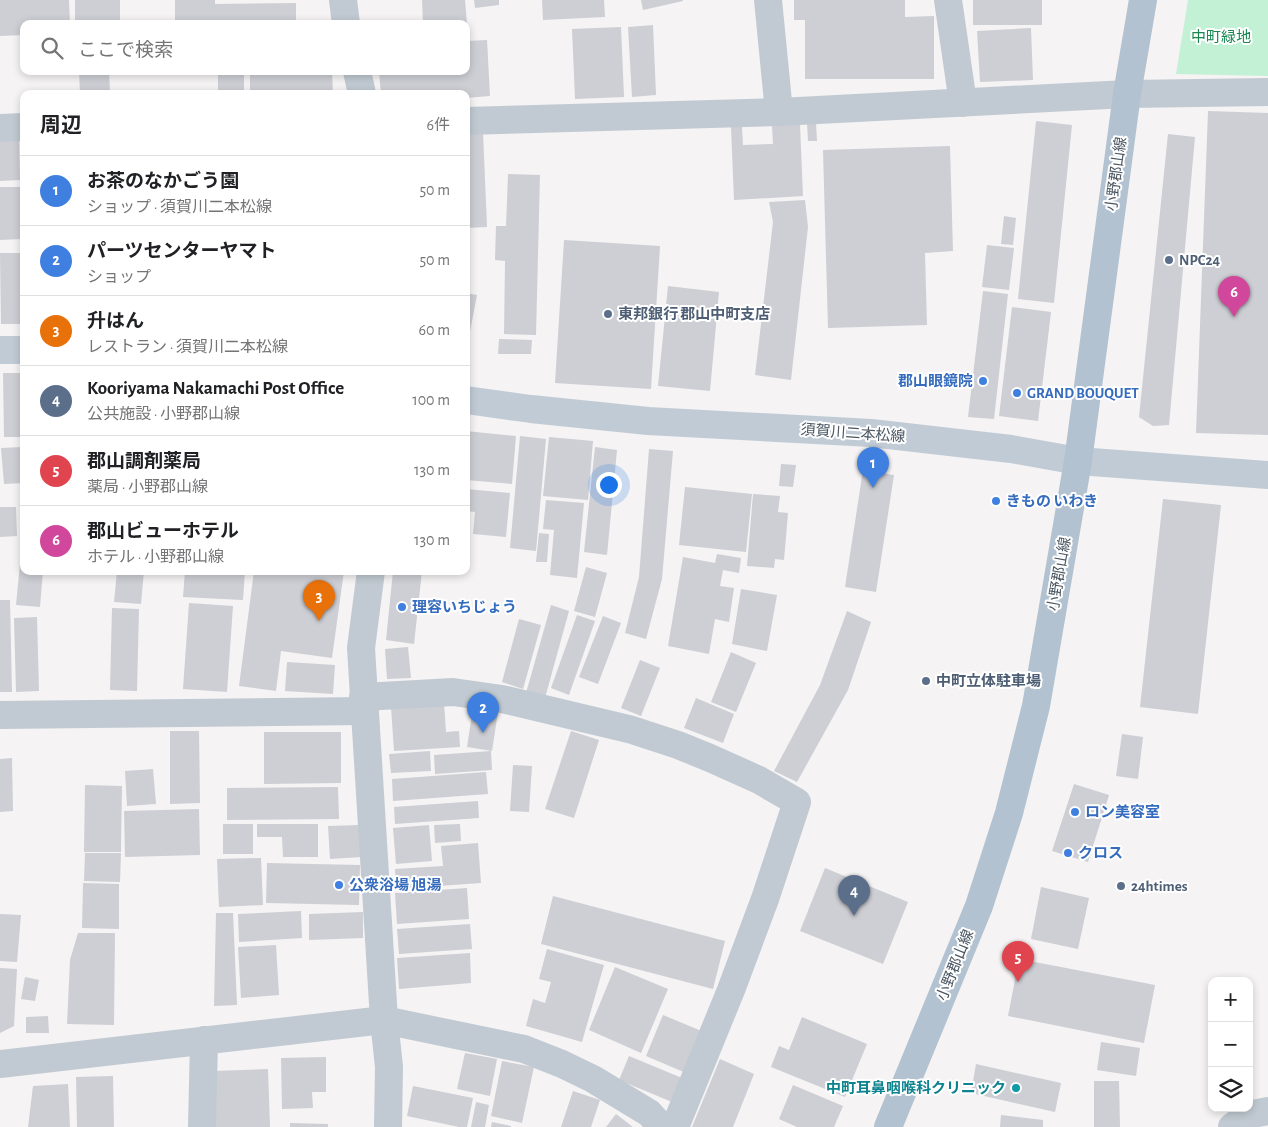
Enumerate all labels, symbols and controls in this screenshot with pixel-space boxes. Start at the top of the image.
search box [20,20,470,75]
park label: 中町緑地 [1191,29,1251,45]
icon: search [38,34,66,62]
text: ここで検索 [78,41,173,60]
text: 周辺 [40,115,82,136]
text: 6件 [426,117,450,133]
street label: 小野郡山線 [1103,136,1129,212]
text: お茶のなかごう園 [87,172,239,191]
text: 1 [53,182,59,198]
text: 50 m [419,182,450,198]
text: ショップ · 須賀川二本松線 [87,199,272,215]
text: パーツセンターヤマト [87,242,277,261]
text: 2 [52,252,60,268]
text: 50 m [419,252,450,268]
place label: NPC24 [1179,253,1221,268]
marker: NPC24 [1163,254,1175,266]
text: ショップ [87,269,151,285]
pin: 6 [1218,276,1250,317]
place label: 東邦銀行 郡山中町支店 [618,306,770,322]
marker: 東邦銀行 郡山中町支店 [602,308,614,320]
text: 升はん [87,312,144,331]
text: 3 [53,322,59,338]
text: 60 m [419,322,450,338]
text: レストラン · 須賀川二本松線 [87,339,288,355]
place label: 郡山眼鏡院 [898,373,973,389]
marker: 郡山眼鏡院 [977,375,989,387]
text: Kooriyama Nakamachi Post Office [87,379,344,398]
place label: GRAND BOUQUET [1027,386,1139,401]
marker: GRAND BOUQUET [1011,387,1023,399]
text: 4 [52,392,60,408]
text: 100 m [412,392,450,408]
text: 公共施設 · 小野郡山線 [87,406,240,422]
street label: 須賀川二本松線 [800,421,906,445]
pin: 1 [857,447,889,488]
text: 郡山調剤薬局 [87,452,201,471]
text: 5 [53,462,59,478]
text: 130 m [414,462,450,478]
your location [596,472,622,498]
text: 薬局 · 小野郡山線 [87,479,208,495]
place label: きもの いわき [1006,493,1098,509]
marker: きもの いわき [990,495,1002,507]
text: 郡山ビューホテル [87,522,239,541]
text: 6 [52,532,60,548]
text: 130 m [414,532,450,548]
street label: 小野郡山線 [1045,536,1073,612]
text: ホテル · 小野郡山線 [87,549,224,565]
pin: 3 [303,580,335,621]
place label: 理容いちじょう [412,599,517,615]
marker: 理容いちじょう [396,601,408,613]
place label: 中町立体駐車場 [936,673,1041,689]
marker: 中町立体駐車場 [920,675,932,687]
pin: 2 [467,692,499,733]
place label: ロン美容室 [1085,804,1160,820]
marker: ロン美容室 [1069,806,1081,818]
place label: クロス [1078,845,1123,861]
marker: クロス [1062,847,1074,859]
pin: 4 [838,875,870,916]
place label: 公衆浴場 旭湯 [349,876,441,893]
marker: 公衆浴場 旭湯 [333,879,345,891]
place label: 24htimes [1131,879,1188,894]
marker: 24htimes [1115,880,1127,892]
street label: 小野郡山線 [934,927,976,1003]
pin: 5 [1002,941,1034,982]
map controls [1208,977,1253,1112]
button: + [1208,977,1253,1022]
button: − [1208,1022,1253,1067]
button: layers [1208,1067,1253,1112]
place label: 中町耳鼻咽喉科クリニック [826,1079,1006,1096]
marker: 中町耳鼻咽喉科クリニック [1010,1082,1022,1094]

